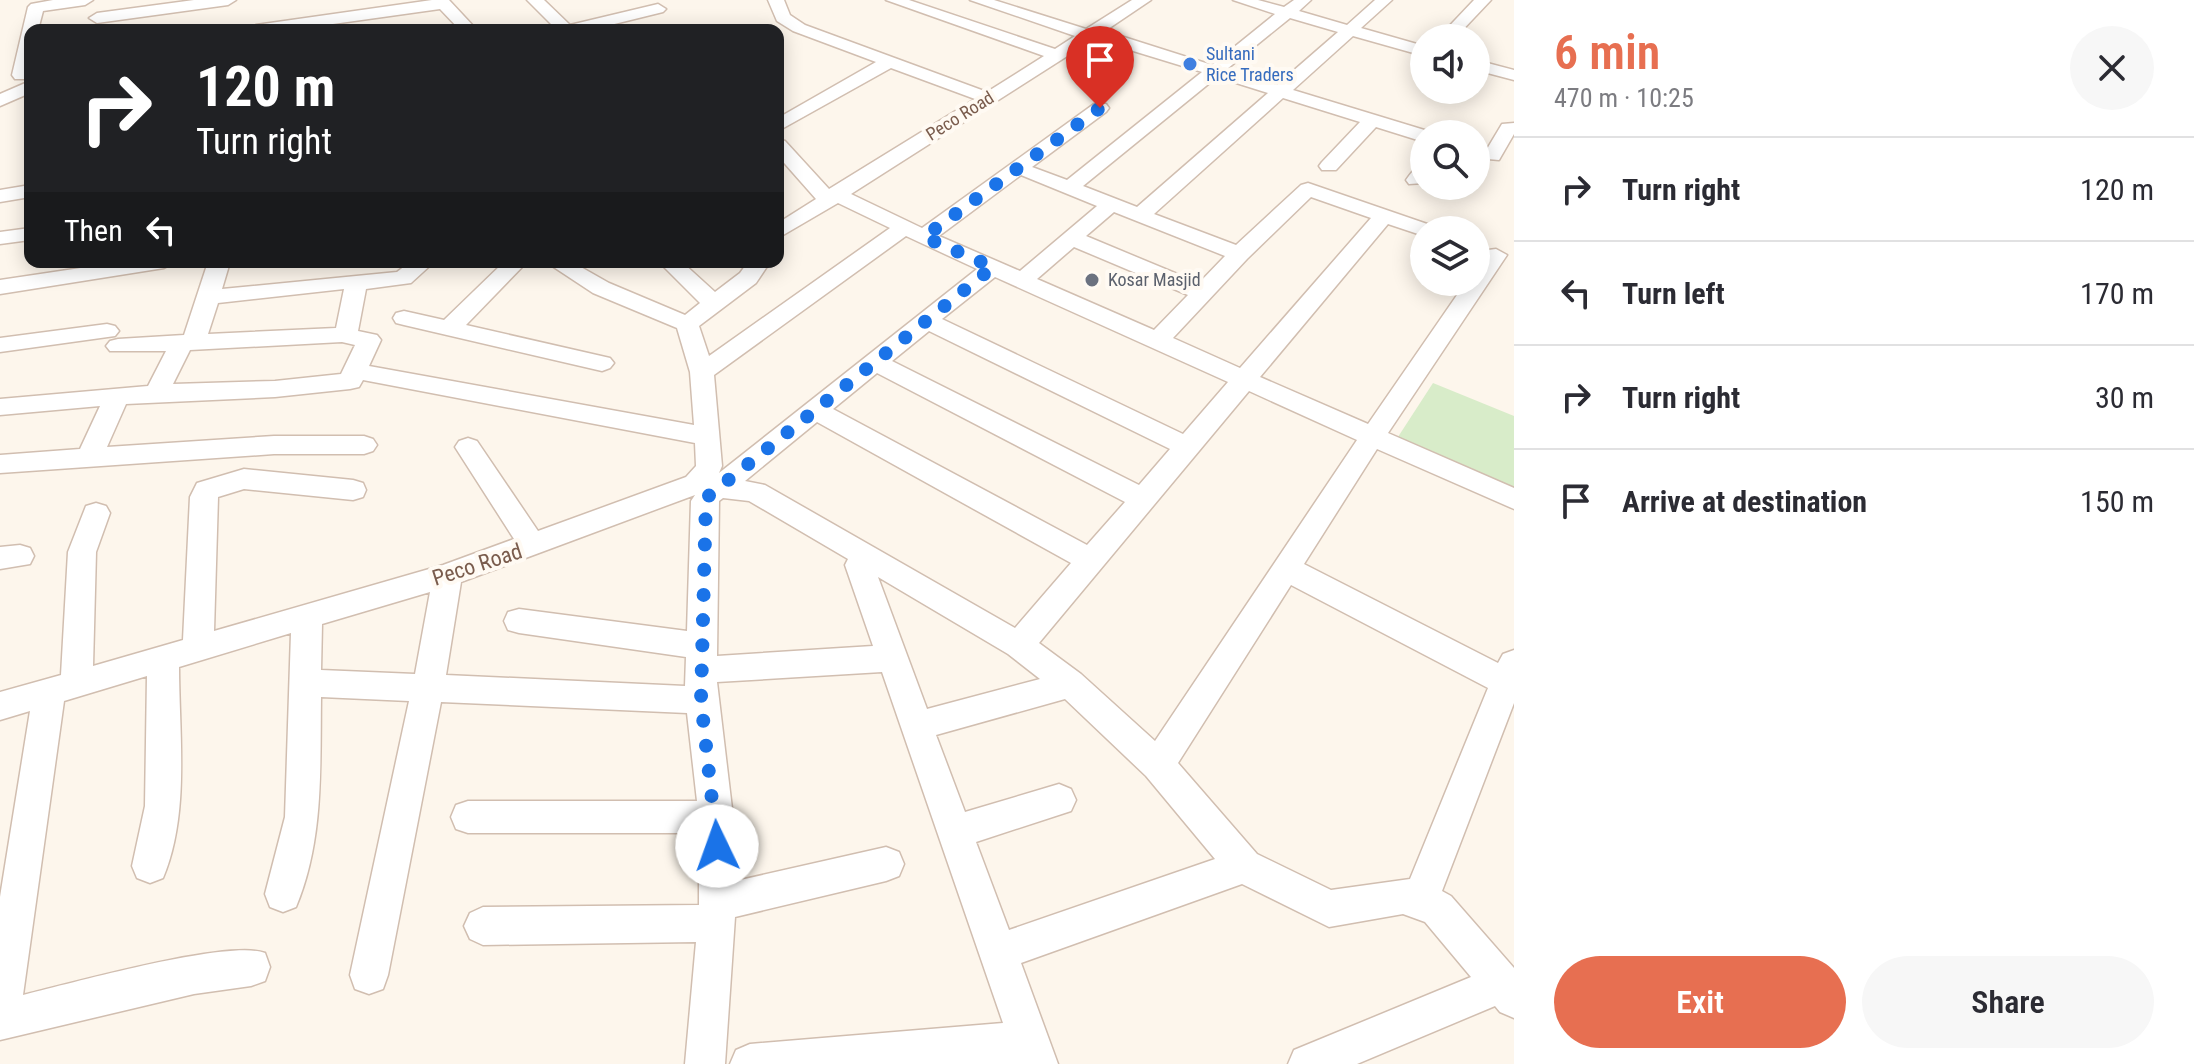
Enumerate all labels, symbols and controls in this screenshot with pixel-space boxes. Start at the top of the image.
map controls [1410,24,1490,296]
button: sound [1410,24,1490,104]
text: 6 min [1554,24,1660,81]
pin [1066,26,1134,108]
button: close [2070,26,2154,110]
icon: arrive [1078,38,1122,82]
place label: Sultani Rice Traders [1206,43,1294,85]
text: 120 m [196,54,335,120]
marker: Sultani Rice Traders [1181,55,1199,73]
icon: right [64,56,168,160]
text: 470 m · 10:25 [1554,83,1694,113]
street label: Peco Road [922,87,997,145]
button: search [1410,120,1490,200]
text: Turn right [196,121,332,163]
icon: right [1554,167,1598,211]
text: Turn right [1622,172,1740,207]
text: 120 m [2080,172,2154,207]
icon: left [139,208,183,252]
text: Then [64,213,123,248]
button: layers [1410,216,1490,296]
place label: Kosar Masjid [1108,269,1201,290]
marker: Kosar Masjid [1083,271,1101,289]
icon: left [1554,271,1598,315]
text: Turn left [1622,276,1725,311]
text: 170 m [2080,276,2154,311]
icon: right [1554,375,1598,419]
text: Turn right [1622,380,1740,415]
text: 30 m [2095,380,2154,415]
icon: arrive [1554,479,1598,523]
text: Arrive at destination [1622,484,1867,519]
text: 150 m [2080,484,2154,519]
street label: Peco Road [429,538,525,591]
position arrow [675,804,759,888]
button: Exit [1554,956,1846,1048]
button: Share [1862,956,2154,1048]

